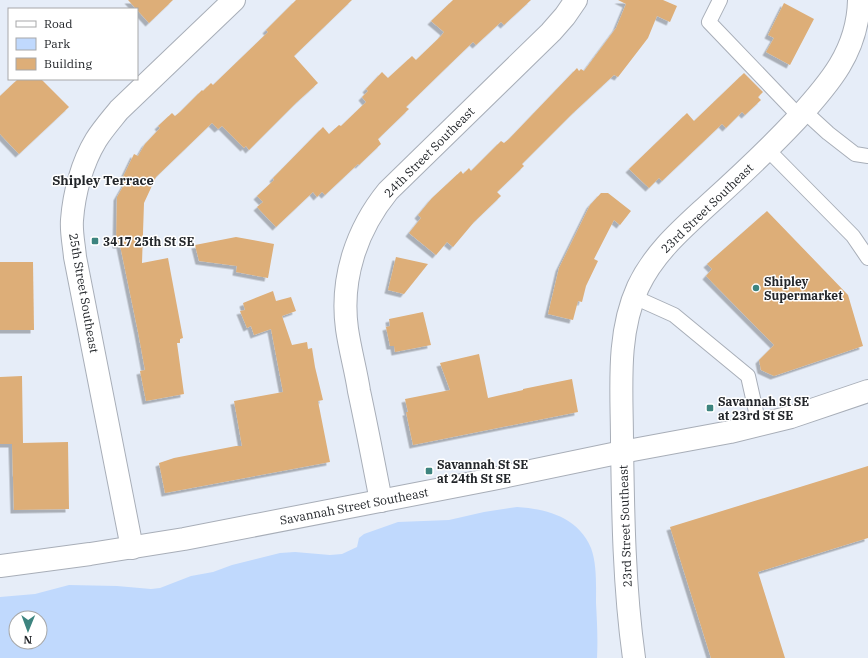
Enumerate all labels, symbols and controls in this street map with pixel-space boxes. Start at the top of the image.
legend [8,8,138,80]
text: Road [44,16,73,31]
text: Park [44,36,70,51]
text: Building [44,56,92,71]
street label: 24th Street Southeast [381,104,477,200]
street label: 23rd Street Southeast [658,160,756,256]
district label: Shipley Terrace [52,172,154,189]
street label: 25th Street Southeast [66,232,102,354]
place label: 3417 25th St SE [103,234,194,249]
marker: 3417 25th St SE [90,236,100,246]
place label: Shipley Supermarket [764,274,843,303]
marker: Shipley Supermarket [751,283,761,293]
place label: Savannah St SE at 23rd St SE [718,394,809,423]
marker: Savannah St SE at 23rd St SE [705,403,715,413]
place label: Savannah St SE at 24th St SE [437,457,528,486]
street label: 23rd Street Southeast [615,465,635,587]
marker: Savannah St SE at 24th St SE [424,466,434,476]
street label: Savannah Street Southeast [278,484,430,528]
north arrow [8,610,48,650]
text: N [23,633,32,647]

